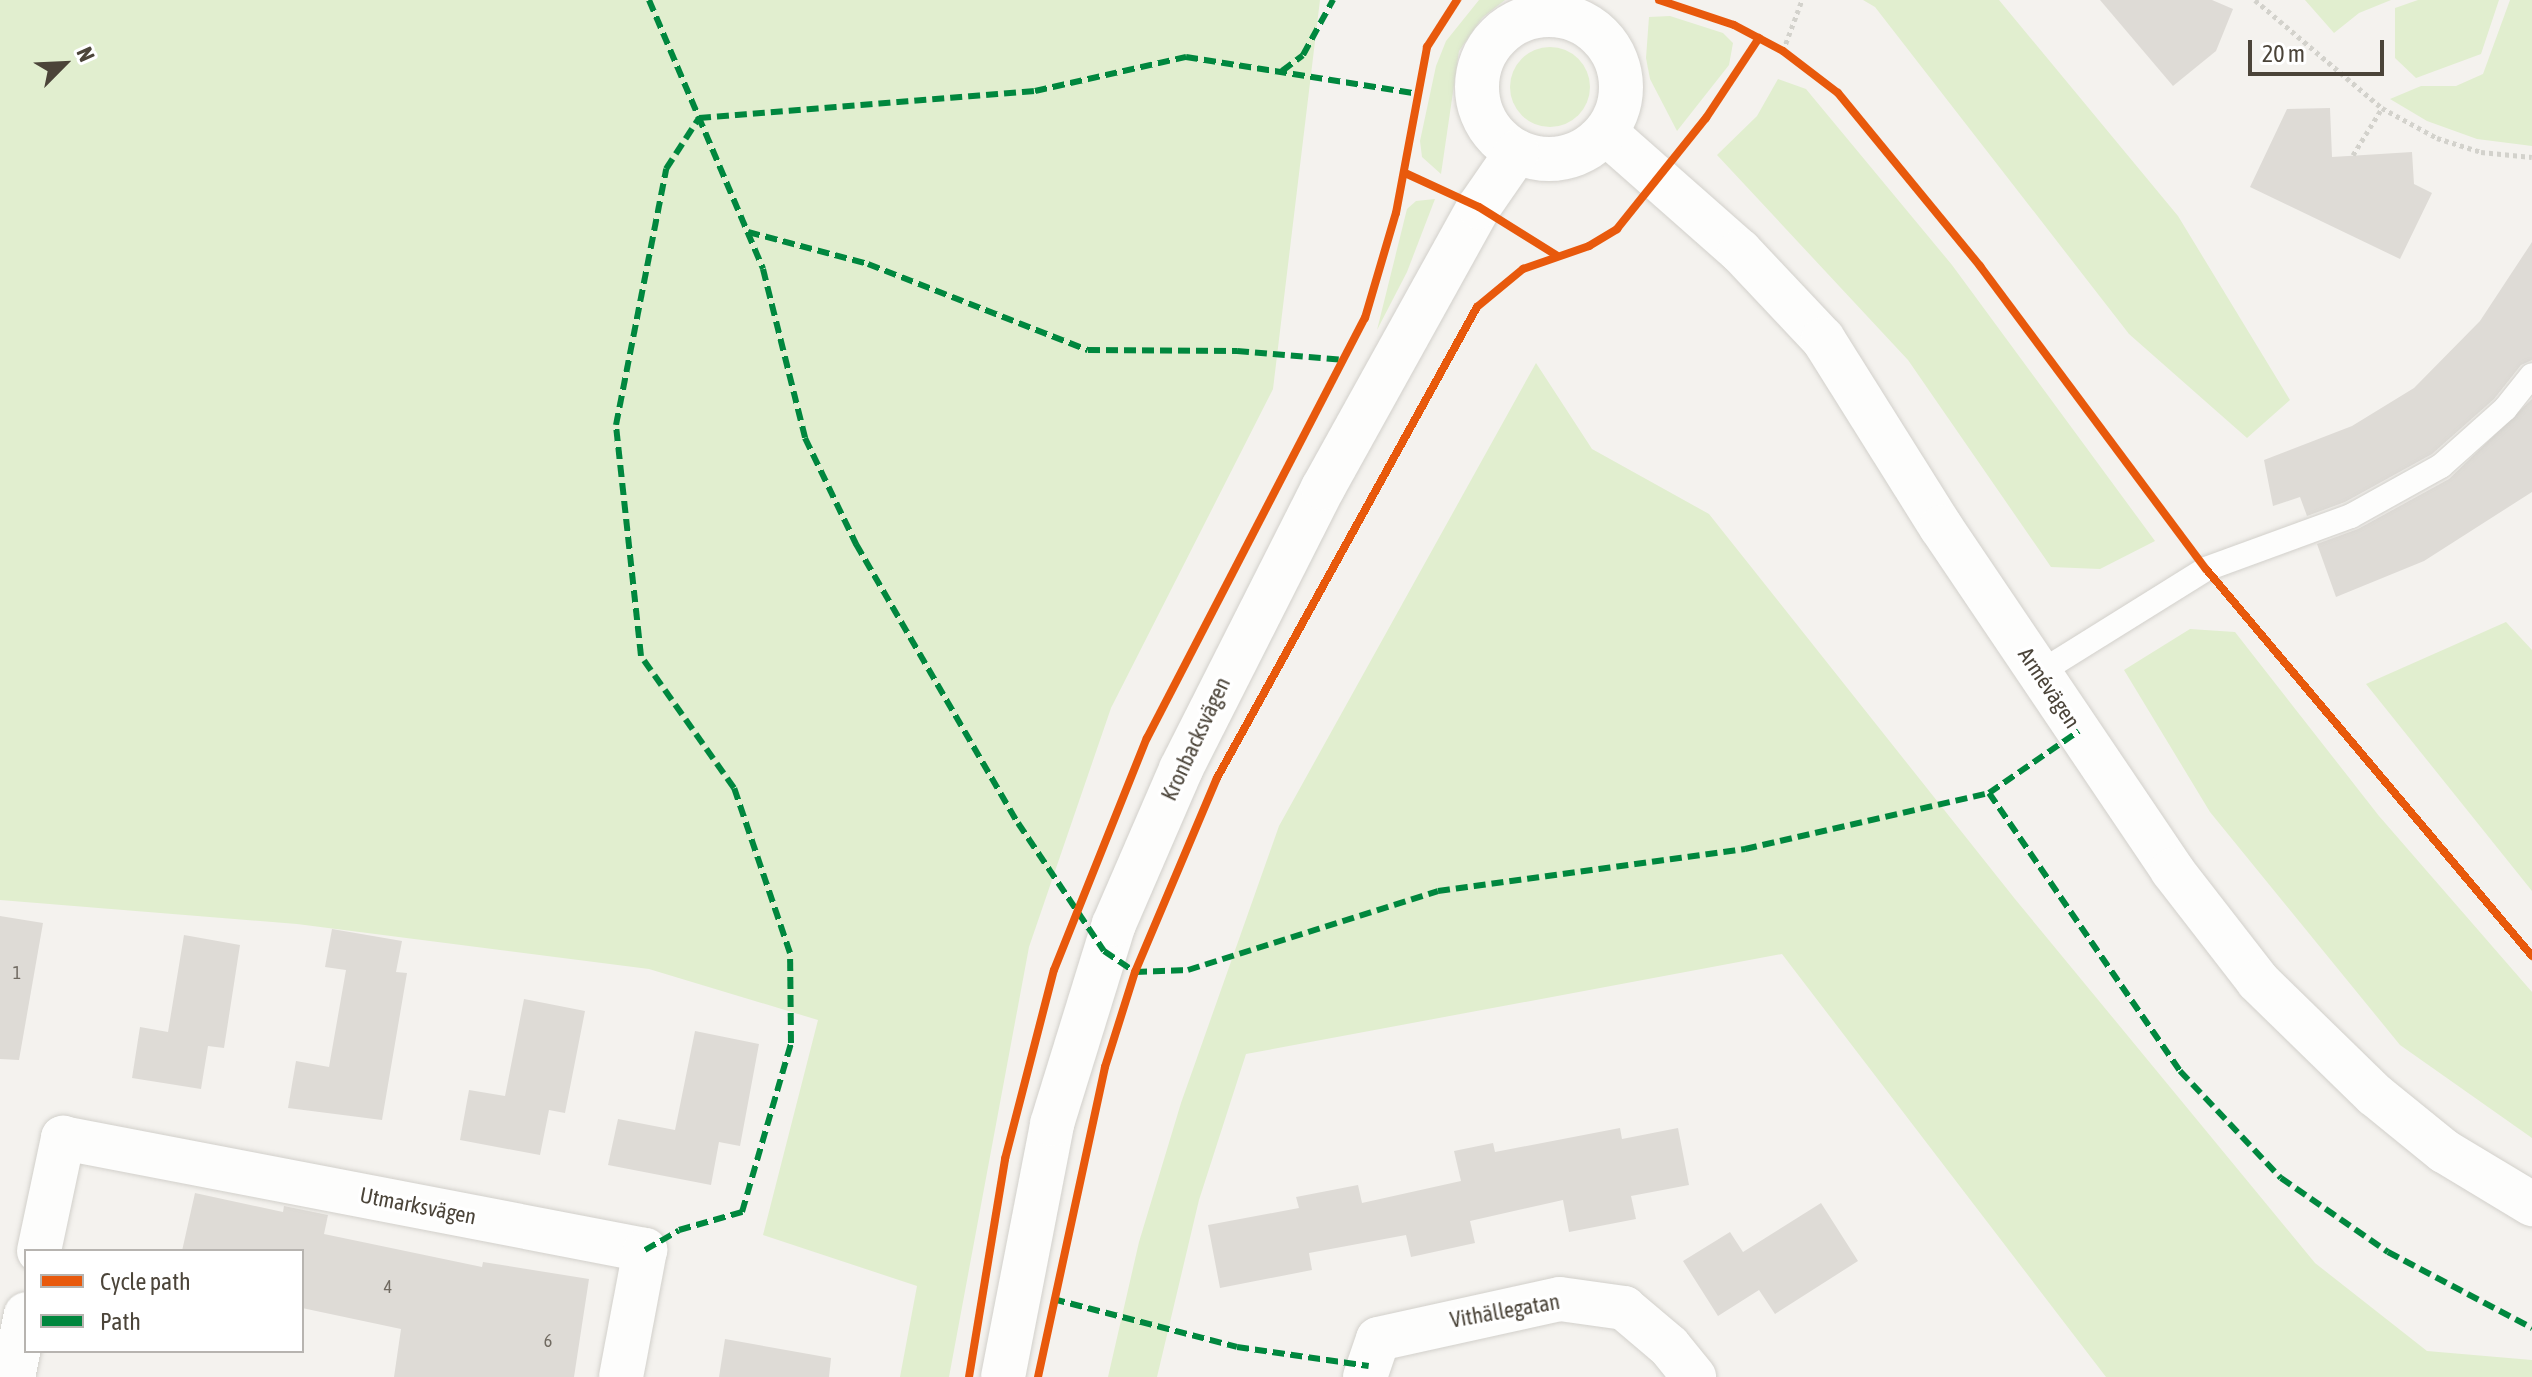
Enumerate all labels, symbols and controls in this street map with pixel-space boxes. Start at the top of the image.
north arrow [24,24,104,104]
scale bar [2252,24,2388,74]
text: 20 m [2262,40,2305,67]
text: N [71,43,100,65]
street label: Armévägen [2012,643,2086,733]
street label: Kronbacksvägen [1156,673,1236,805]
house number: 1 [13,962,21,984]
street label: Utmarksvägen [358,1182,478,1230]
legend [24,1249,304,1353]
text: Cycle path [100,1268,191,1295]
house number: 4 [384,1276,392,1298]
street label: Vithällegatan [1448,1288,1562,1334]
text: Path [100,1308,141,1335]
house number: 6 [544,1330,552,1352]

